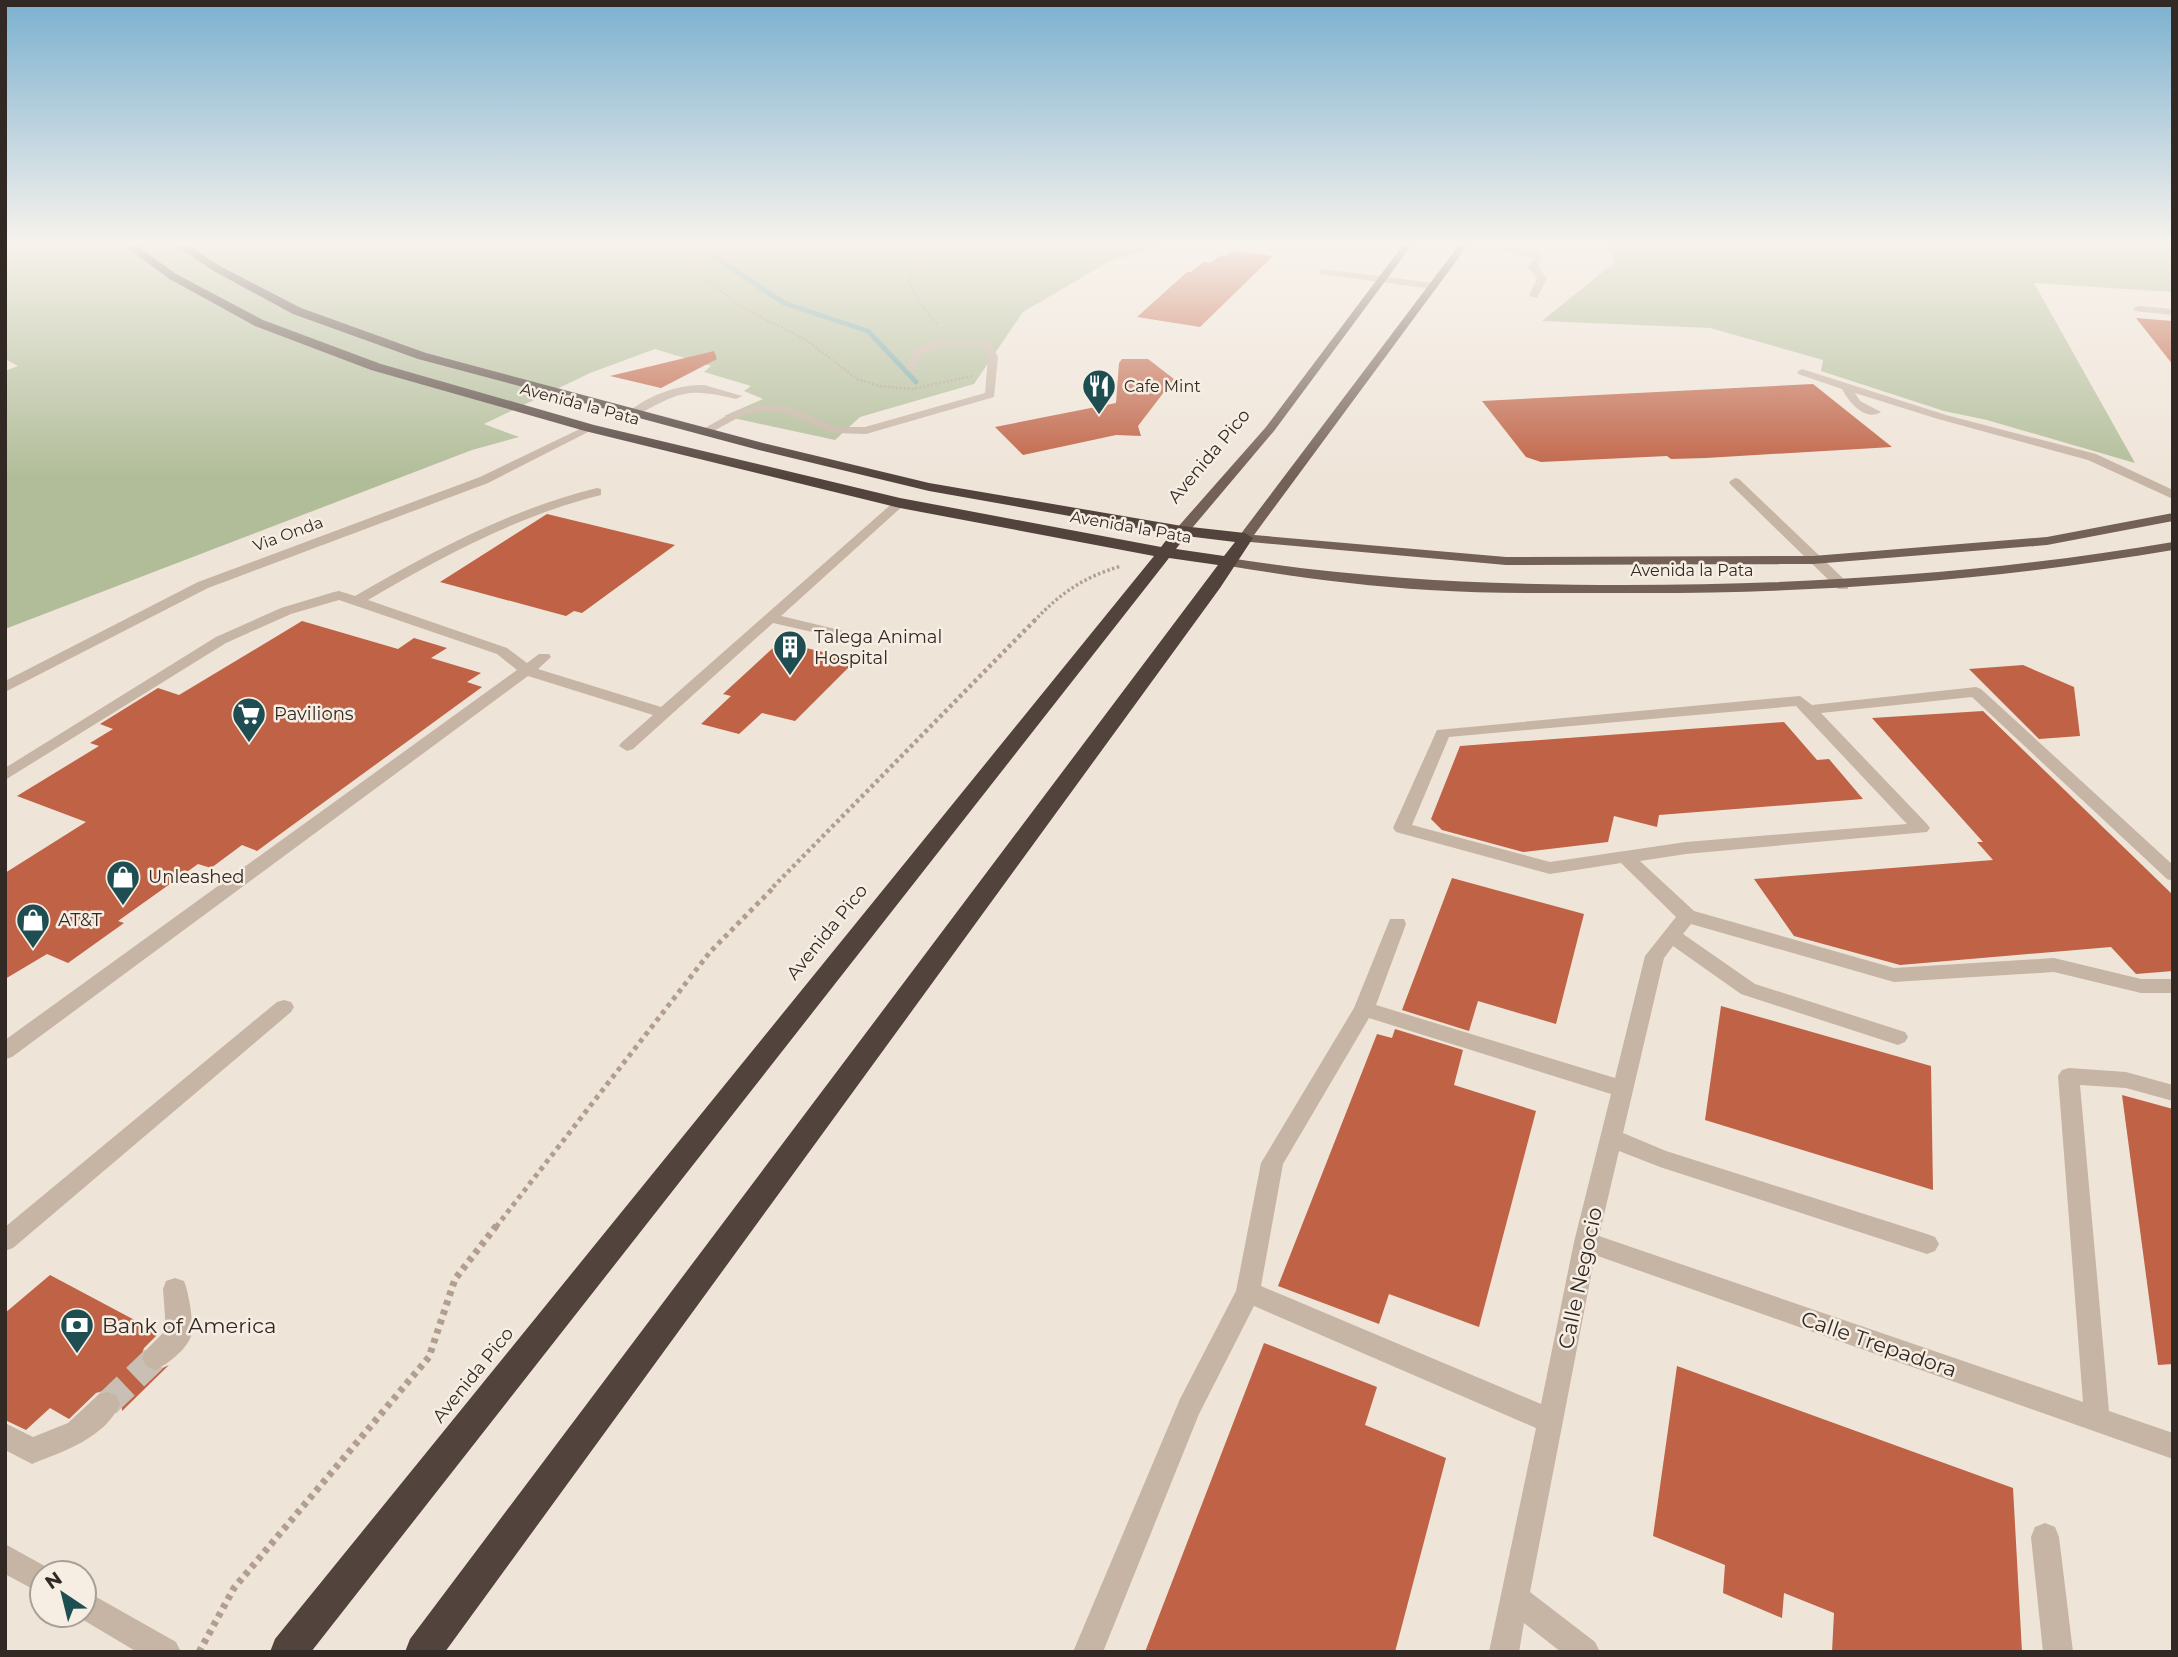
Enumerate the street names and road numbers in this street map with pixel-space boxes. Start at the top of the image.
street label: Avenida la Pata [518,379,642,429]
street label: Avenida Pico [1163,404,1255,508]
street label: Avenida la Pata [1069,507,1193,547]
street label: Via Onda [250,513,326,555]
street label: Avenida la Pata [1631,561,1754,580]
street label: Avenida Pico [782,880,872,984]
street label: Calle Negocio [1553,1205,1607,1351]
street label: Calle Trepadora [1798,1306,1960,1382]
street label: Avenida Pico [428,1323,518,1427]

